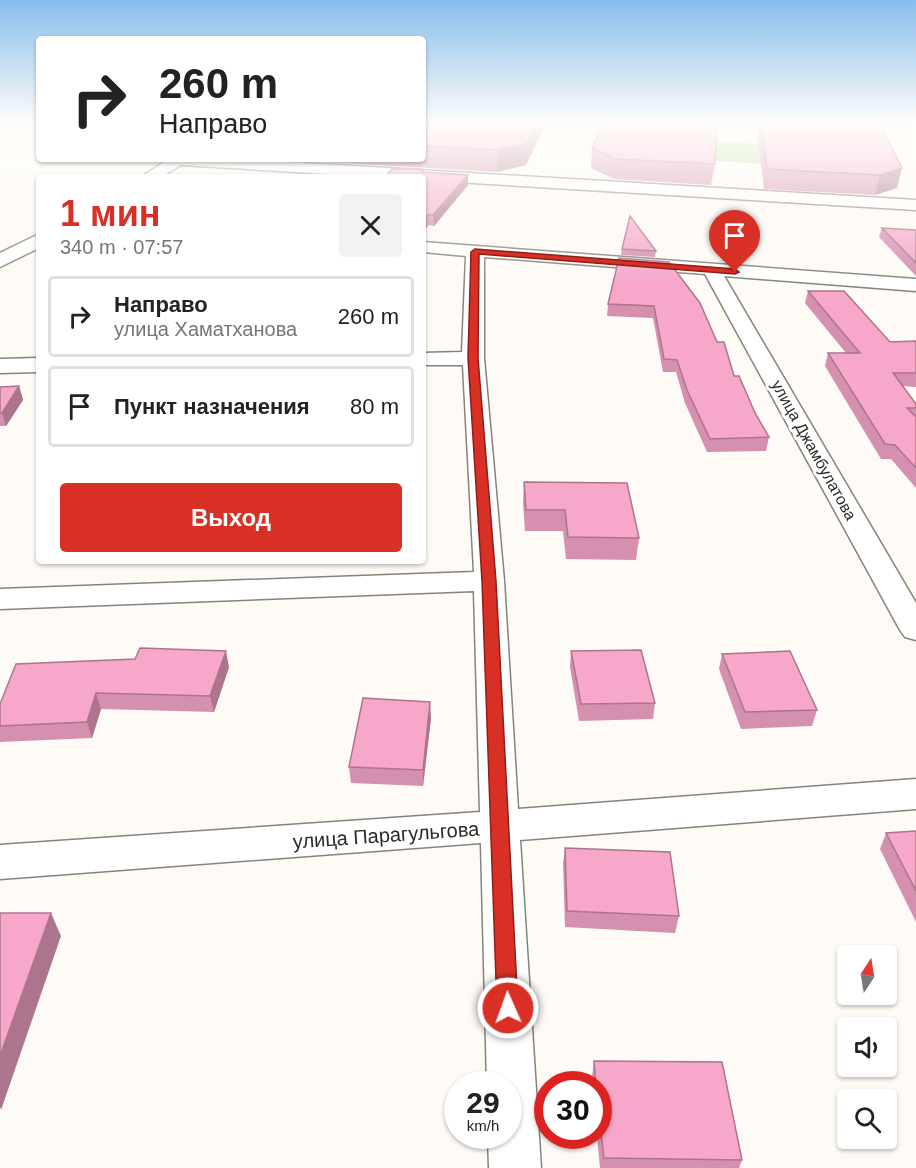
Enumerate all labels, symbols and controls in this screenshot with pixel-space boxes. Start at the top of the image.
icon: right [60,60,138,138]
text: 260 m [159,60,278,107]
text: Направо [159,109,267,139]
text: 1 мин [60,193,161,234]
button: close [339,194,402,257]
pin [709,210,760,272]
icon: arrive [718,219,751,252]
text: 340 m · 07:57 [60,236,183,258]
text: Направо [114,292,208,317]
icon: right [63,300,96,333]
text: 260 m [338,304,399,329]
text: улица Хаматханова [114,318,297,340]
street label: улица Джамбулатова [768,377,860,523]
icon: arrive [63,390,96,423]
text: Пункт назначения [114,394,310,419]
text: 80 m [350,394,399,419]
button: Выход [60,483,402,552]
street label: улица Парагульгова [292,817,481,852]
north arrow [837,945,897,1005]
map controls [837,945,897,1149]
position arrow [476,976,540,1040]
button: sound [837,1017,897,1077]
speed limit sign: 30 [534,1071,612,1149]
text: 29 [466,1086,500,1119]
button: search [837,1089,897,1149]
text: km/h [467,1117,499,1134]

